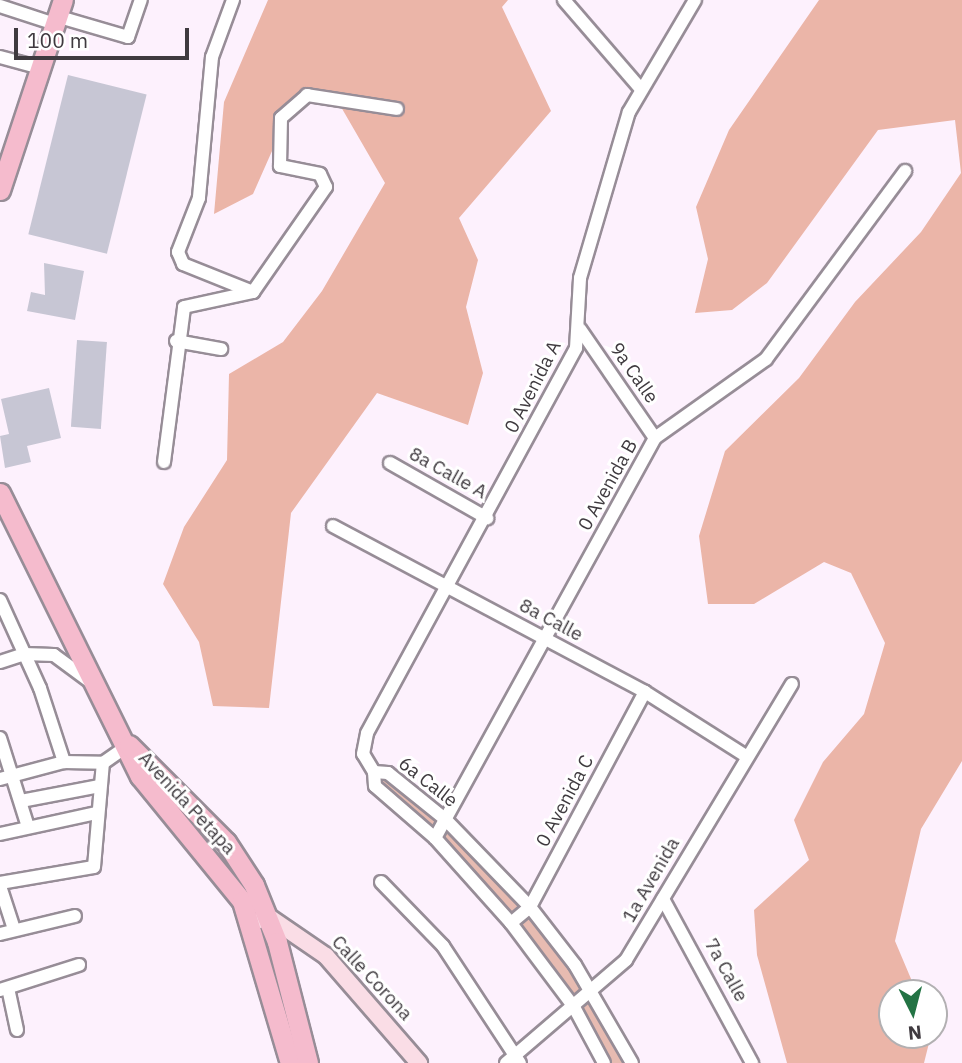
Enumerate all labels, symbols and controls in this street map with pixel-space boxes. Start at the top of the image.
scale bar [18,14,192,58]
text: 100 m [27,26,88,54]
street label: 0 Avenida A [500,337,566,437]
street label: 9a Calle [605,338,663,408]
street label: 0 Avenida B [574,435,642,535]
street label: 8a Calle A [405,442,491,504]
street label: 8a Calle [515,594,587,646]
street label: Avenida Petapa [134,747,240,859]
street label: 0 Avenida C [531,751,599,851]
street label: 6a Calle [394,752,462,812]
street label: 1a Avenida [618,834,684,926]
street label: Calle Corona [327,931,417,1025]
street label: 7a Calle [699,934,753,1006]
north arrow [878,979,948,1049]
text: N [907,1020,923,1046]

